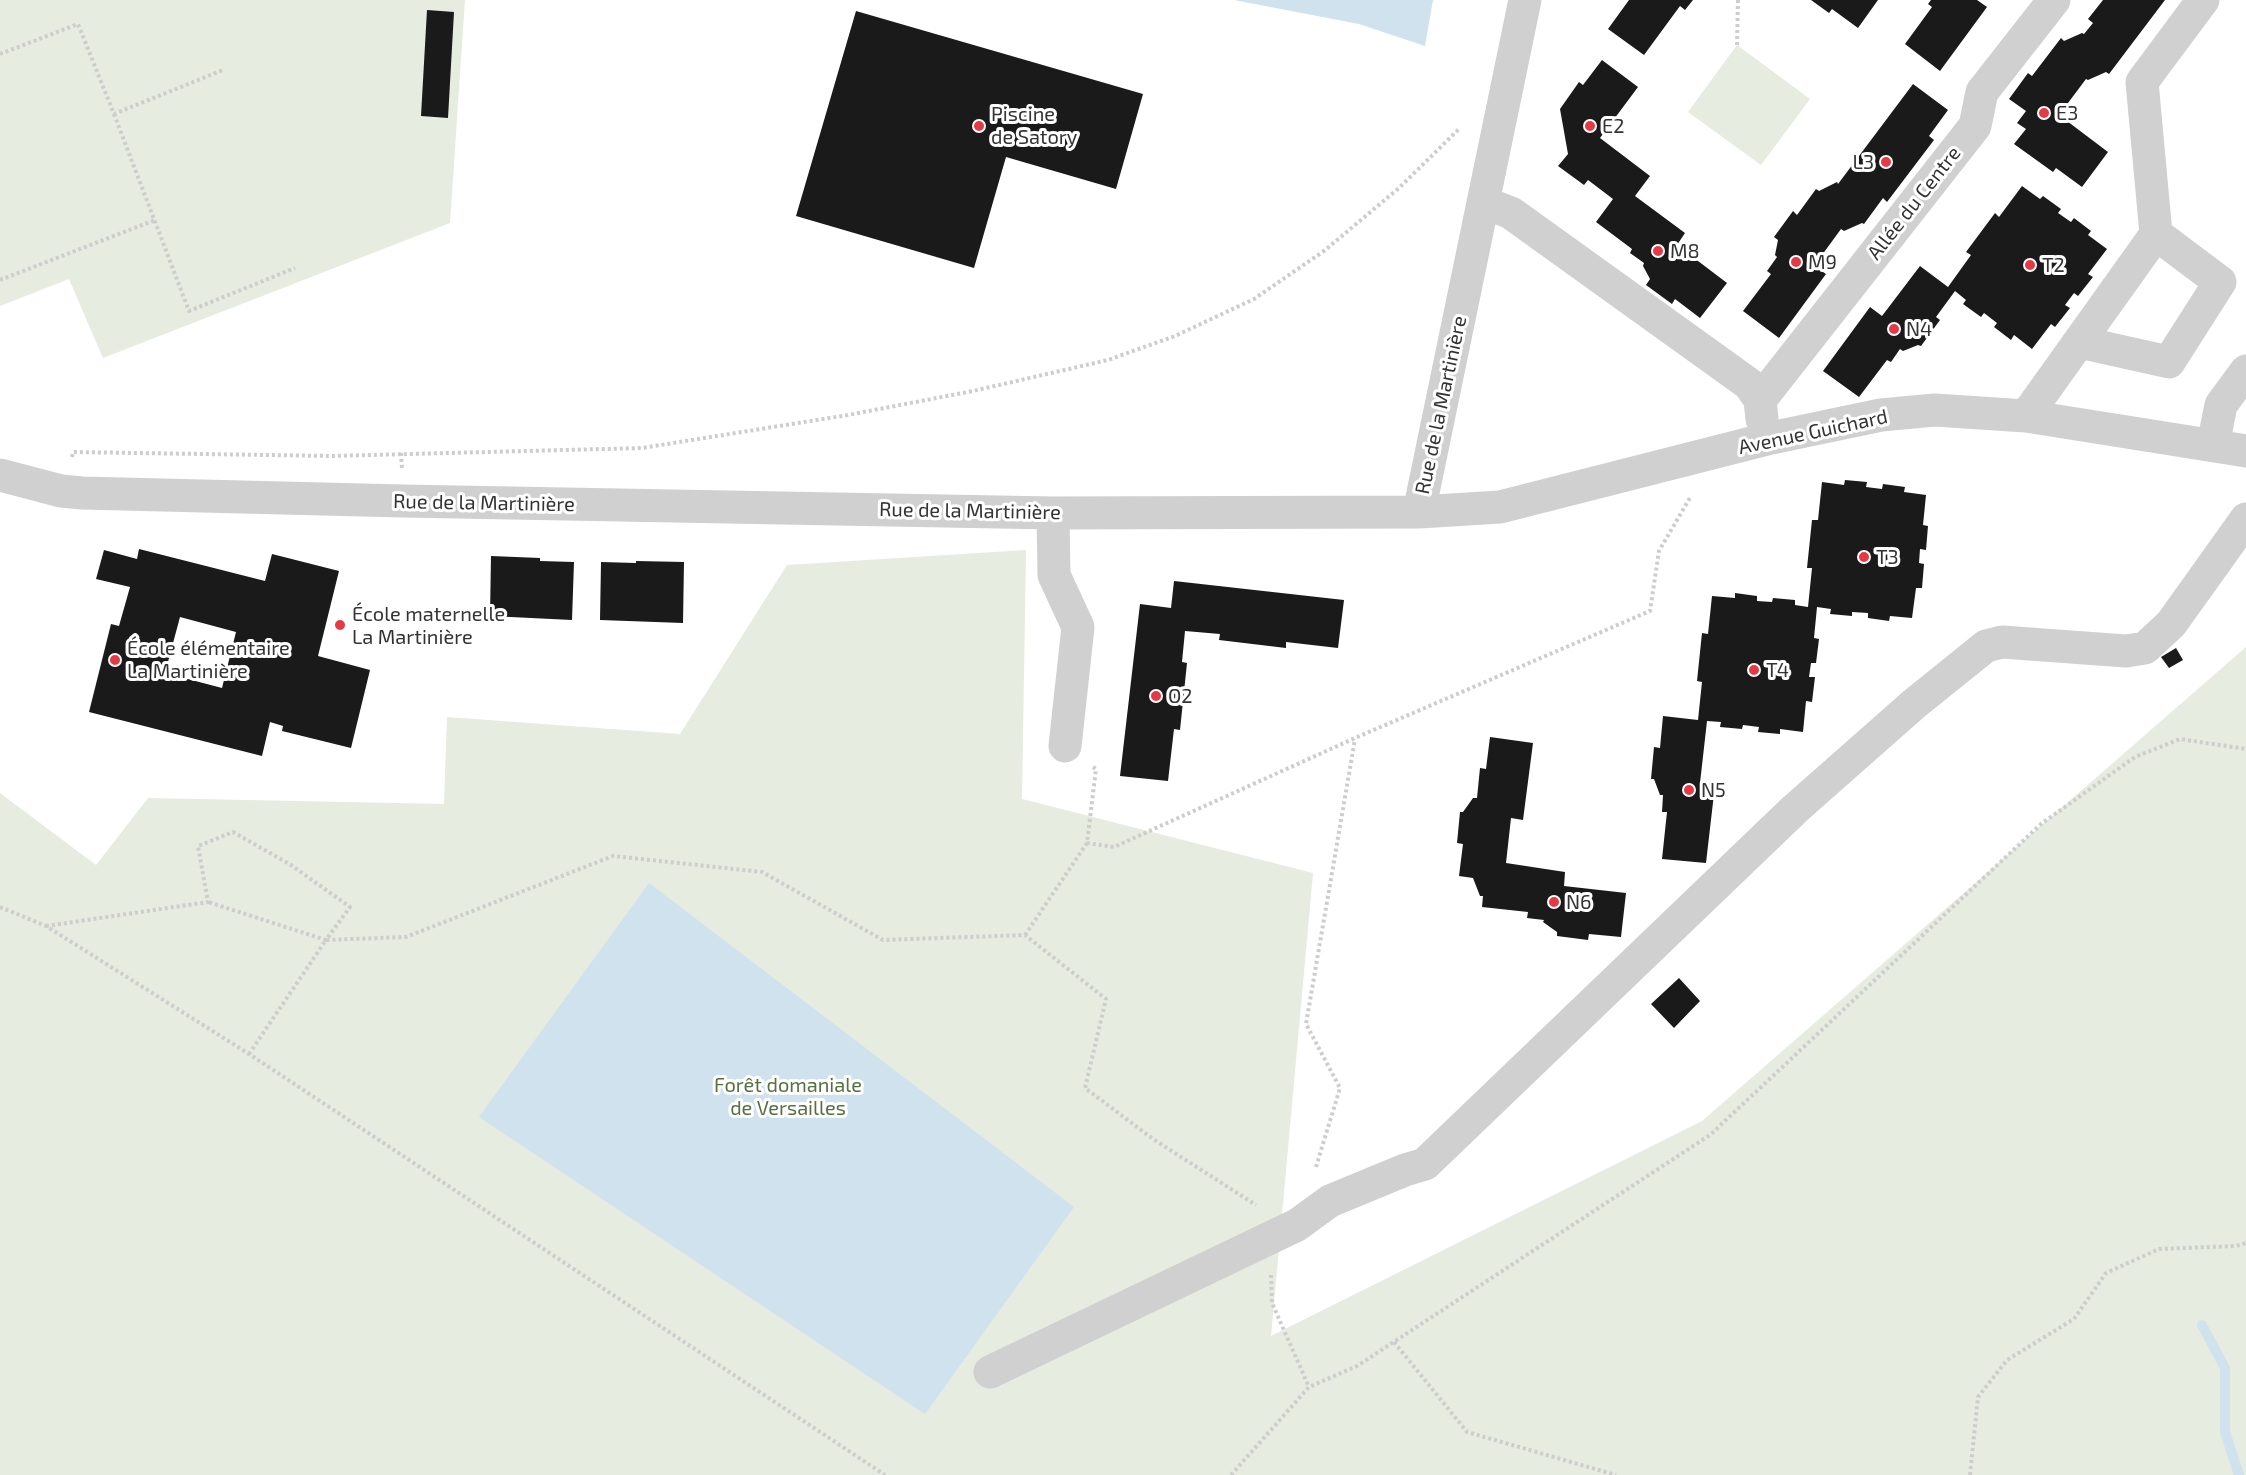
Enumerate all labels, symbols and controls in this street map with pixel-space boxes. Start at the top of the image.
place label: E3 [2056,101,2078,125]
place label: Piscine de Satory [991,102,1077,149]
marker: E3 [2037,106,2051,120]
place label: E2 [1602,114,1624,138]
marker: Piscine de Satory [972,119,986,133]
marker: E2 [1583,119,1597,133]
street label: Allée du Centre [1862,141,1966,265]
place label: L3 [1853,150,1874,174]
marker: L3 [1879,155,1893,169]
place label: M8 [1670,239,1700,263]
marker: M8 [1651,244,1665,258]
place label: M9 [1808,250,1837,274]
place label: T2 [2042,253,2065,277]
marker: M9 [1789,255,1803,269]
marker: T2 [2023,258,2037,272]
street label: Rue de la Martinière [1410,314,1472,496]
place label: N4 [1906,317,1932,341]
marker: N4 [1887,322,1901,336]
street label: Avenue Guichard [1736,404,1890,460]
street label: Rue de la Martinière [393,489,575,517]
street label: Rue de la Martinière [879,497,1061,525]
place label: T3 [1876,545,1899,569]
marker: T3 [1857,550,1871,564]
place label: École maternelle La Martinière [352,602,505,649]
marker: École maternelle La Martinière [333,618,347,632]
place label: École élémentaire La Martinière [127,636,290,683]
marker: École élémentaire La Martinière [108,653,122,667]
place label: T4 [1766,658,1789,682]
marker: T4 [1747,663,1761,677]
place label: O2 [1168,684,1193,708]
marker: O2 [1149,689,1163,703]
place label: N5 [1701,778,1726,802]
marker: N5 [1682,783,1696,797]
place label: N6 [1566,890,1592,914]
marker: N6 [1547,895,1561,909]
park label: Forêt domaniale de Versailles [714,1073,862,1120]

